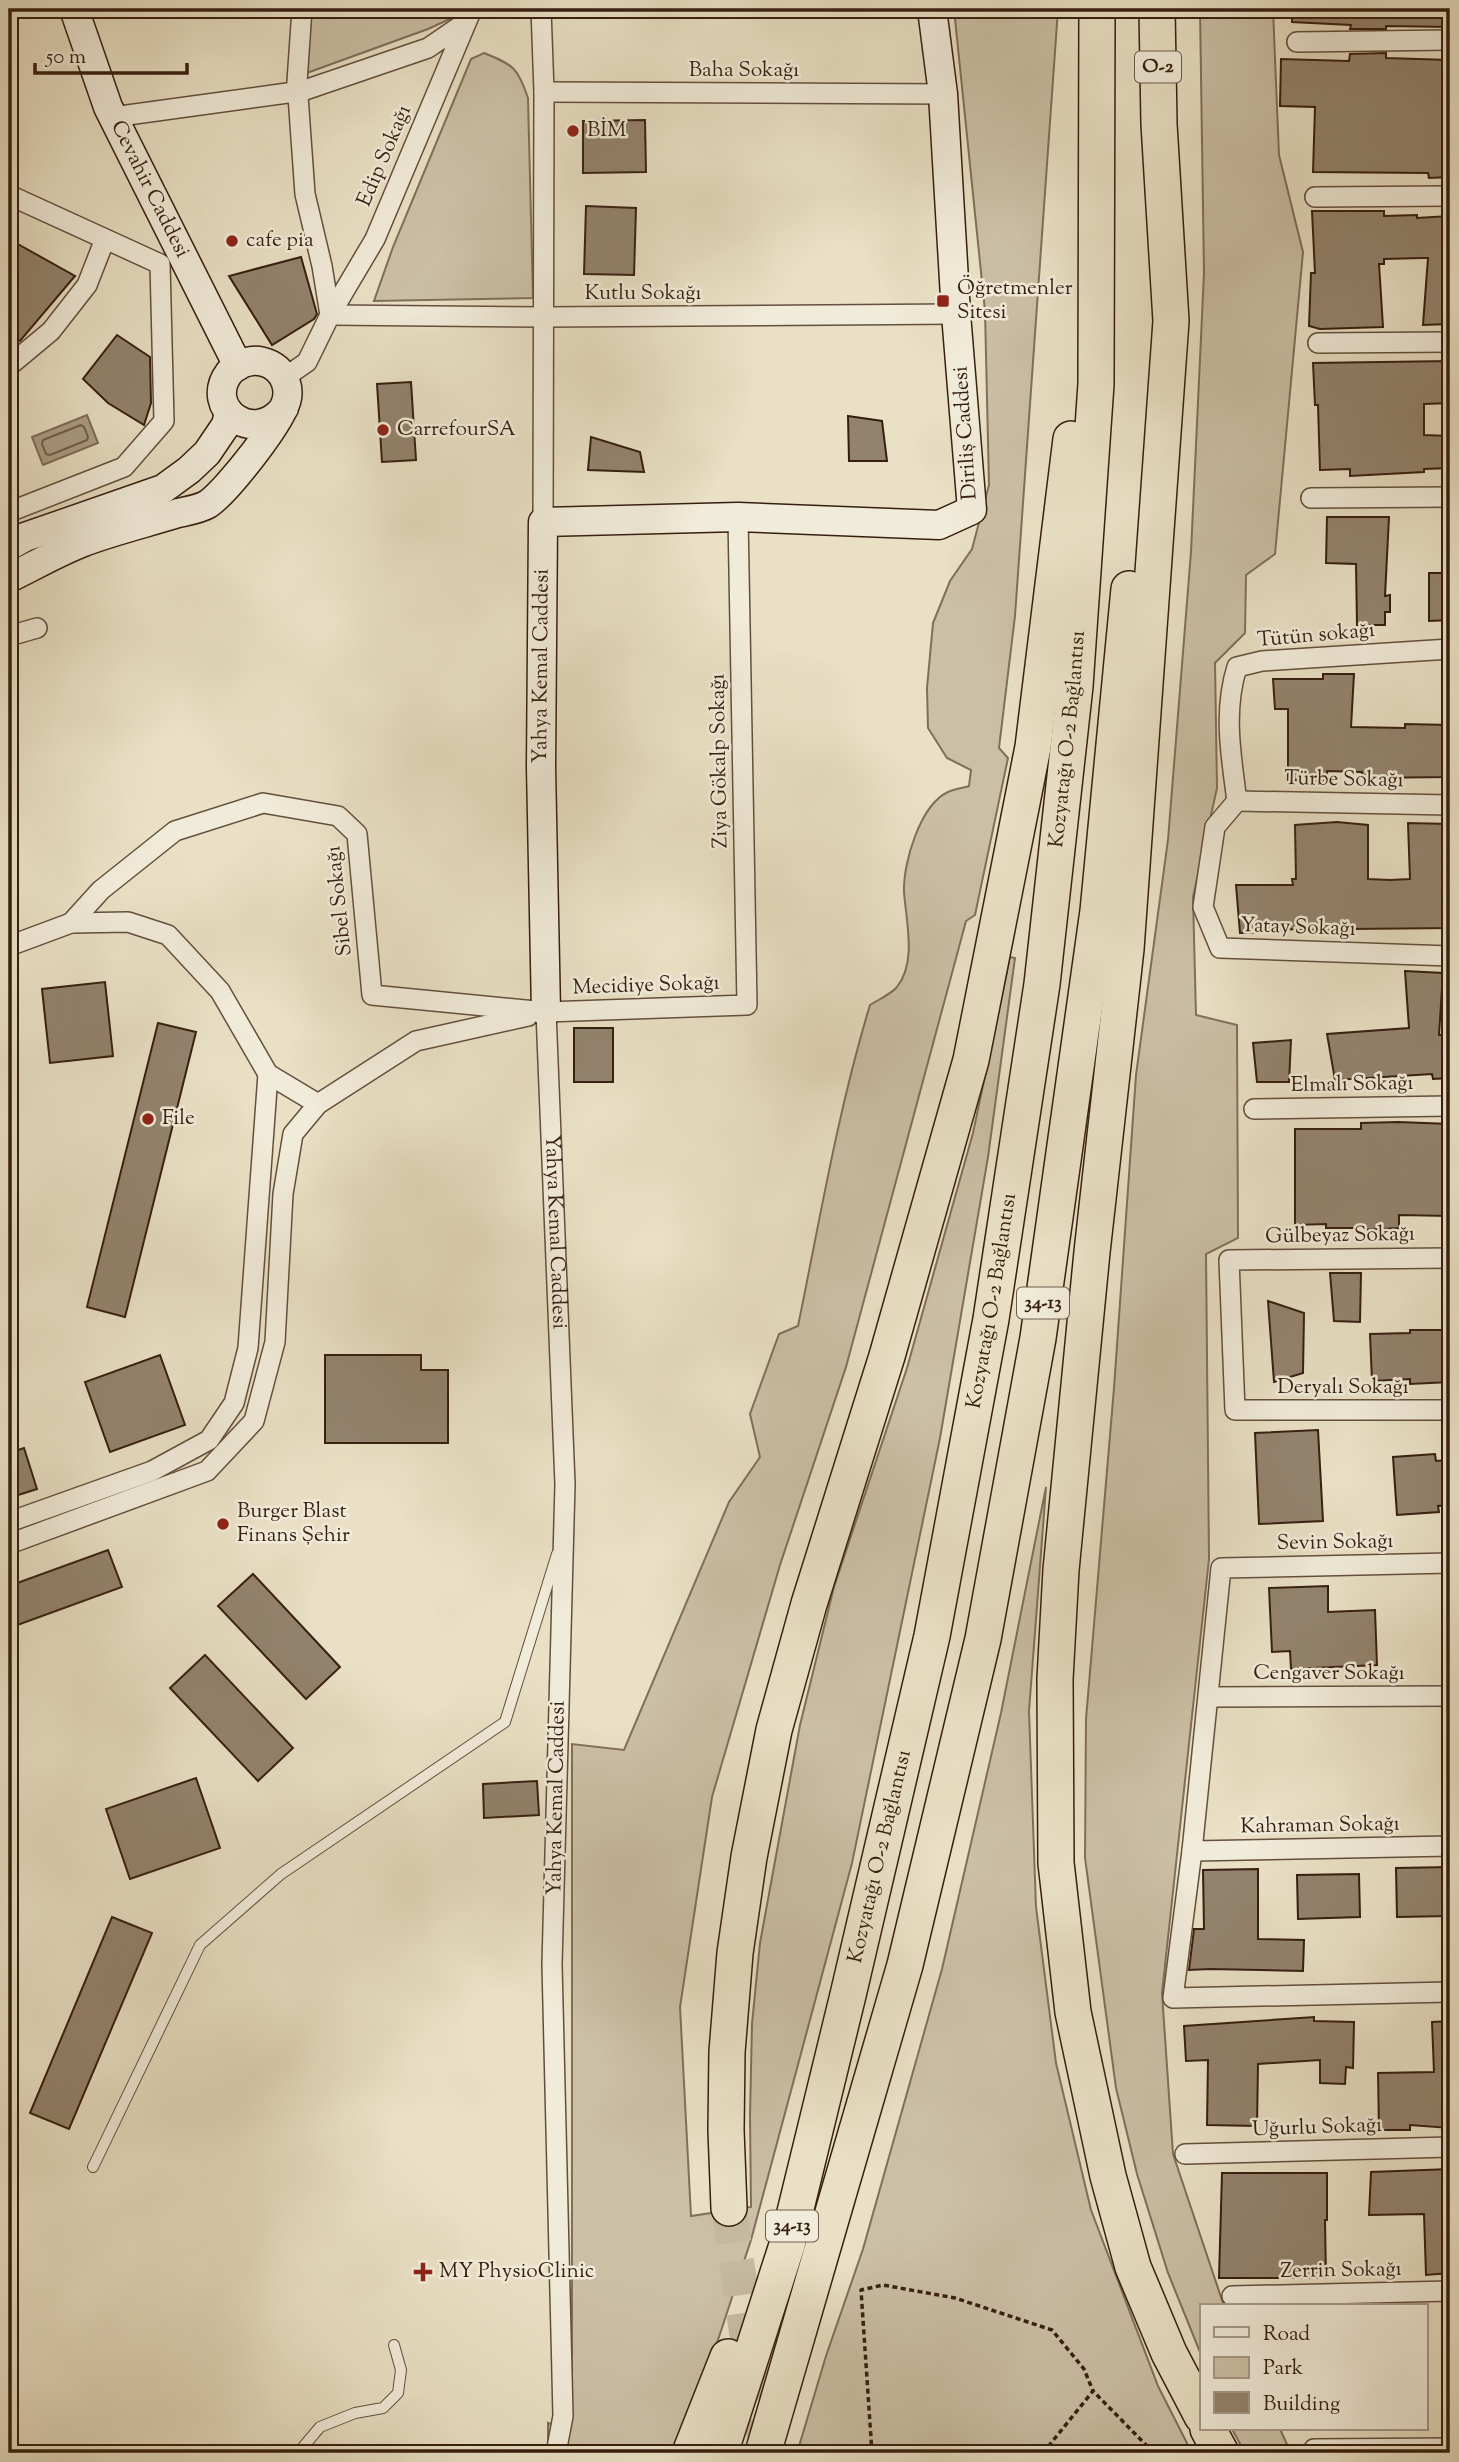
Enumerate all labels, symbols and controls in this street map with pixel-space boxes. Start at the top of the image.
scale bar [35,32,187,76]
text: 50 m [45,43,86,73]
road number: O-2 [1135,52,1181,82]
street label: Baha Sokağı [689,56,799,86]
street label: Edip Sokağı [350,101,420,211]
street label: Cevahir Caddesi [102,116,197,263]
place label: BİM [587,116,626,146]
marker: BİM [565,123,581,139]
place label: cafe pia [246,226,314,256]
marker: cafe pia [224,233,240,249]
place label: Öğretmenler Sitesi [957,274,1073,328]
street label: Kutlu Sokağı [585,279,701,309]
marker: Öğretmenler Sitesi [935,293,951,309]
street label: Diriliş Caddesi [946,365,986,501]
place label: CarrefourSA [397,415,516,445]
marker: CarrefourSA [375,422,391,438]
street label: Yahya Kemal Caddesi [526,568,558,764]
street label: Tütün sokağı [1256,616,1376,656]
street label: Kozyatağı O-2 Bağlantısı [1042,630,1094,849]
street label: Ziya Gökalp Sokağı [703,673,737,849]
street label: Türbe Sokağı [1284,764,1404,796]
street label: Sibel Sokağı [319,844,361,958]
street label: Yatay Sokağı [1240,911,1356,945]
street label: Mecidiye Sokağı [572,968,720,1004]
street label: Elmalı Sokağı [1290,1069,1414,1101]
place label: File [162,1104,195,1134]
marker: File [140,1111,156,1127]
street label: Yahya Kemal Caddesi [536,1134,574,1330]
street label: Kozyatağı O-2 Bağlantısı [960,1191,1025,1411]
street label: Gülbeyaz Sokağı [1265,1220,1415,1252]
road number: 34-13 [1017,1288,1069,1318]
street label: Deryalı Sokağı [1277,1373,1409,1403]
place label: Burger Blast Finans Şehir [237,1497,350,1551]
marker: Burger Blast Finans Şehir [215,1516,231,1532]
street label: Sevin Sokağı [1276,1527,1394,1559]
street label: Cengaver Sokağı [1253,1659,1405,1689]
street label: Yahya Kemal Caddesi [540,1700,574,1896]
street label: Kozyatağı O-2 Bağlantısı [841,1747,920,1966]
street label: Kahraman Sokağı [1240,1810,1400,1842]
street label: Uğurlu Sokağı [1251,2111,1383,2145]
road number: 34-13 [766,2210,818,2242]
street label: Zerrin Sokağı [1280,2255,1402,2287]
place label: MY PhysioClinic [439,2257,594,2287]
marker: MY PhysioClinic [413,2262,433,2282]
legend [1200,2304,1428,2430]
text: Road [1263,2320,1310,2350]
text: Park [1263,2354,1304,2384]
text: Building [1263,2390,1340,2420]

